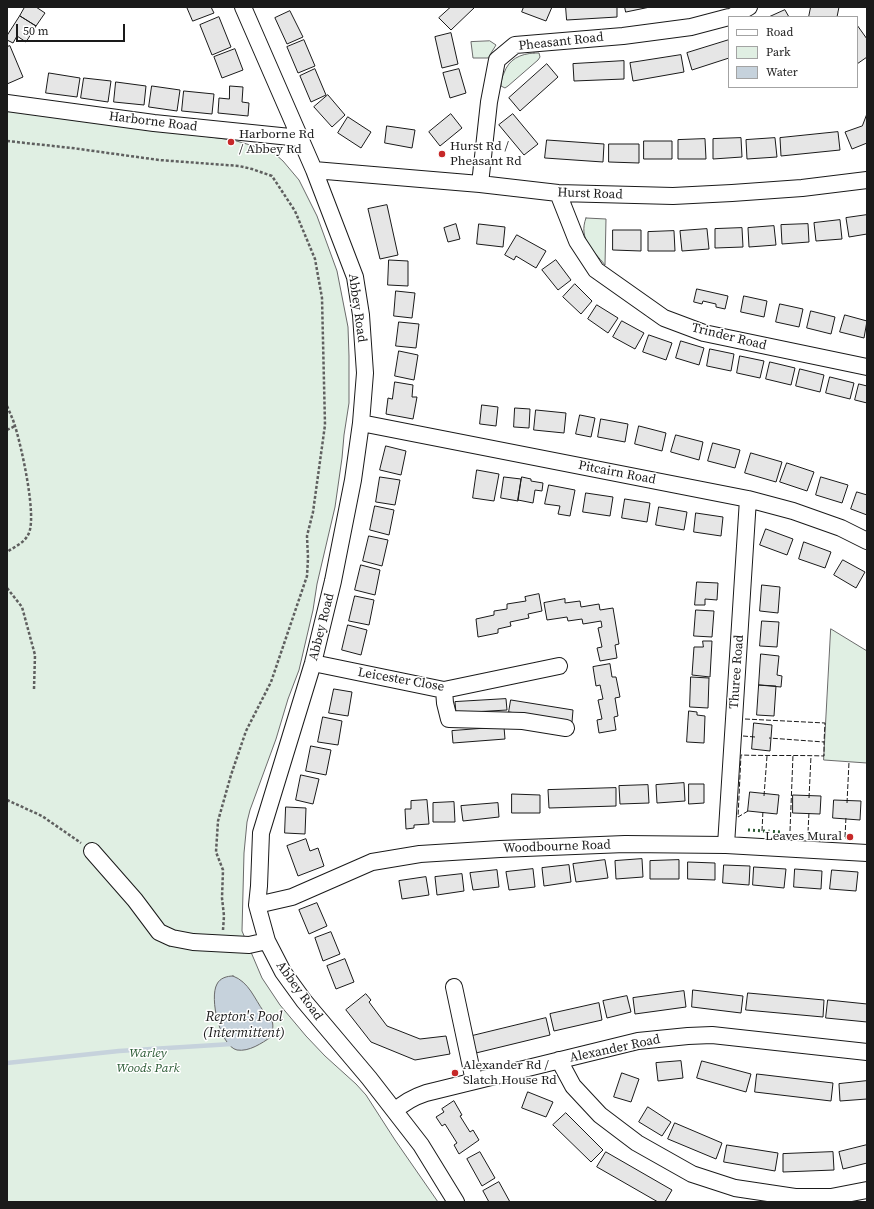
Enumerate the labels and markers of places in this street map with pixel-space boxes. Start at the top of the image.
place label: Harborne Rd / Abbey Rd [239,127,314,158]
marker: Harborne Rd / Abbey Rd [226,137,236,147]
place label: Hurst Rd / Pheasant Rd [450,139,522,170]
marker: Hurst Rd / Pheasant Rd [437,149,447,159]
place label: Leaves Mural [765,829,842,845]
marker: Leaves Mural [845,832,855,842]
place label: Alexander Rd / Slatch House Rd [463,1058,557,1089]
marker: Alexander Rd / Slatch House Rd [450,1068,460,1078]

